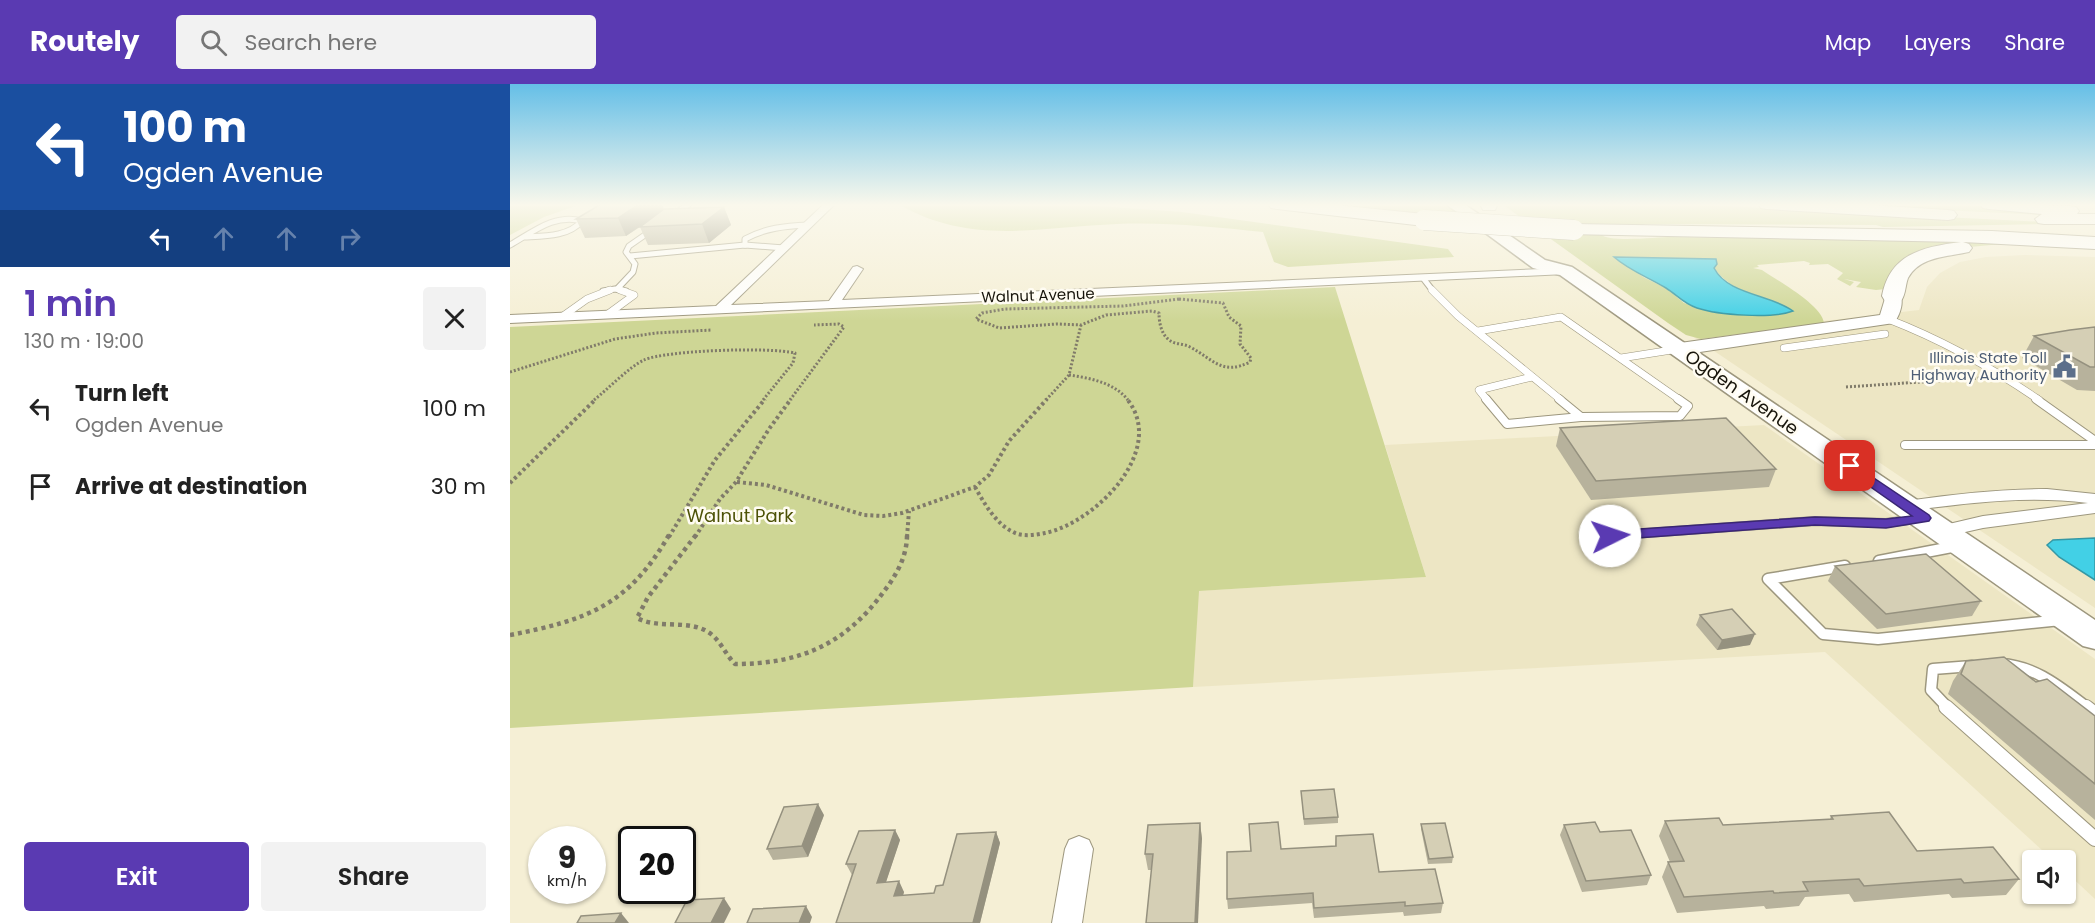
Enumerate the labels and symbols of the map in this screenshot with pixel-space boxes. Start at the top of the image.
street label: Walnut Avenue [981,283,1095,307]
street label: Ogden Avenue [1680,343,1804,441]
place label: Illinois State Toll Highway Authority [1911,347,2048,385]
public building icon: Illinois State Toll Highway Authority [2052,353,2078,379]
pin [1824,440,1875,491]
park label: Walnut Park [686,503,794,528]
position arrow [1578,504,1642,568]
speed limit sign: 20 [618,826,696,904]

